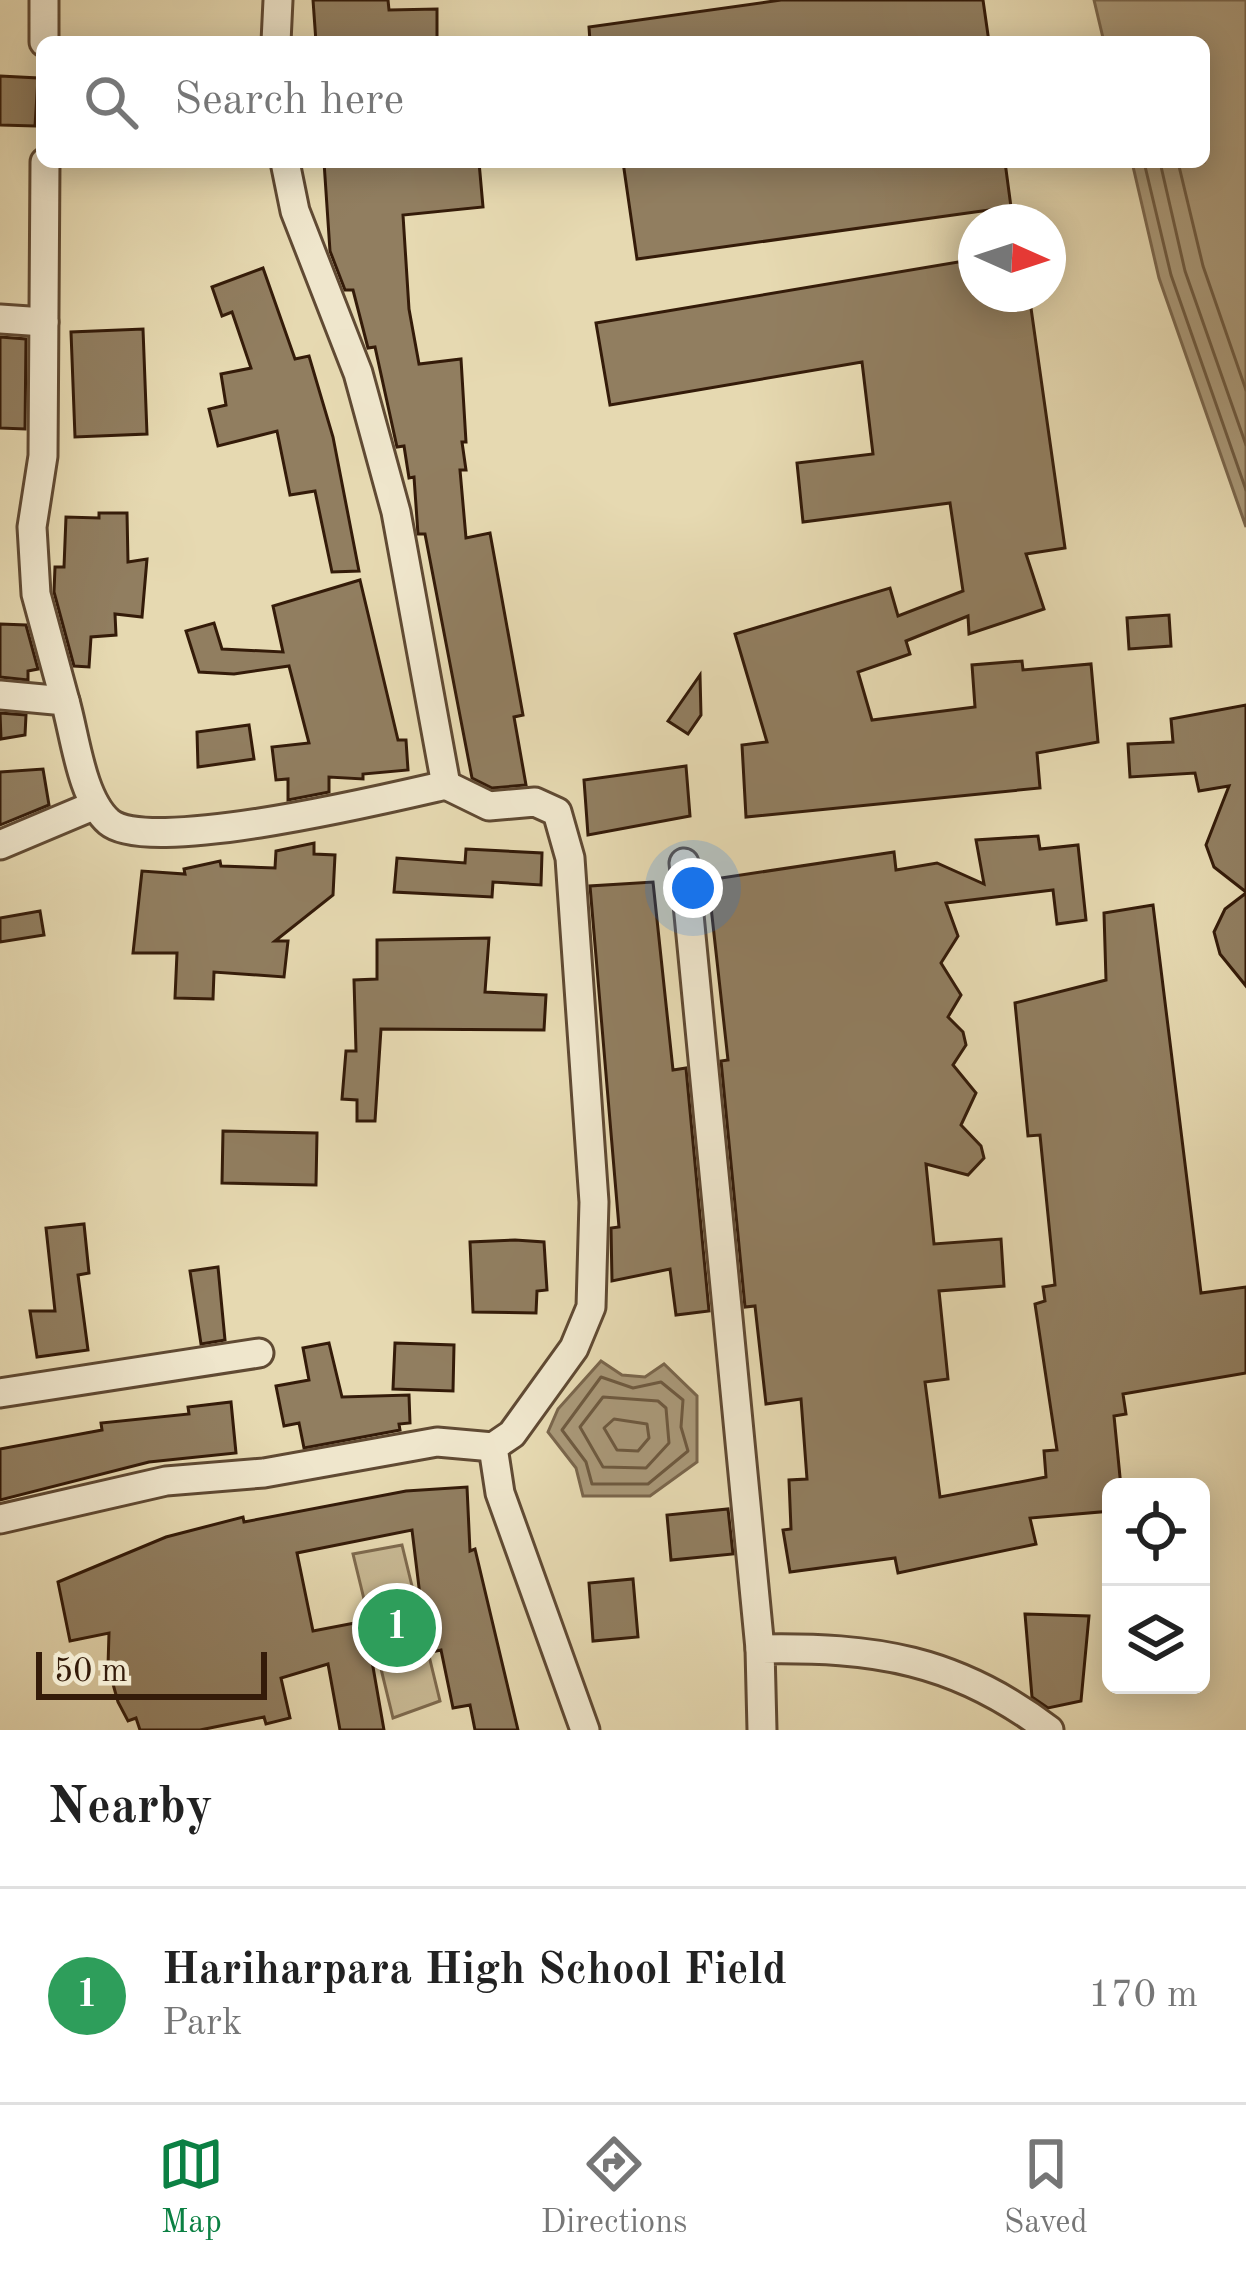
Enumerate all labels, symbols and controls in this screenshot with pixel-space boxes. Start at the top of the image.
search box [36,36,1210,168]
icon: search [78,69,144,135]
text: Search here [174,79,404,124]
north arrow [958,204,1066,312]
your location [663,858,723,918]
map controls [1102,1478,1210,1694]
button: locate [1102,1478,1210,1586]
pin: 1 [358,1583,436,1673]
button: layers [1102,1586,1210,1694]
scale bar [36,1646,267,1699]
text: 50 m [54,1656,128,1689]
text: Nearby [48,1783,213,1834]
text: Hariharpara High School Field [162,1949,787,1994]
text: 1 [76,1976,98,2015]
text: 170 m [1088,1976,1198,2015]
text: Park [162,2004,242,2043]
tab: Map [158,2131,224,2244]
tab: Directions [541,2131,687,2244]
tab: Saved [1004,2131,1088,2244]

